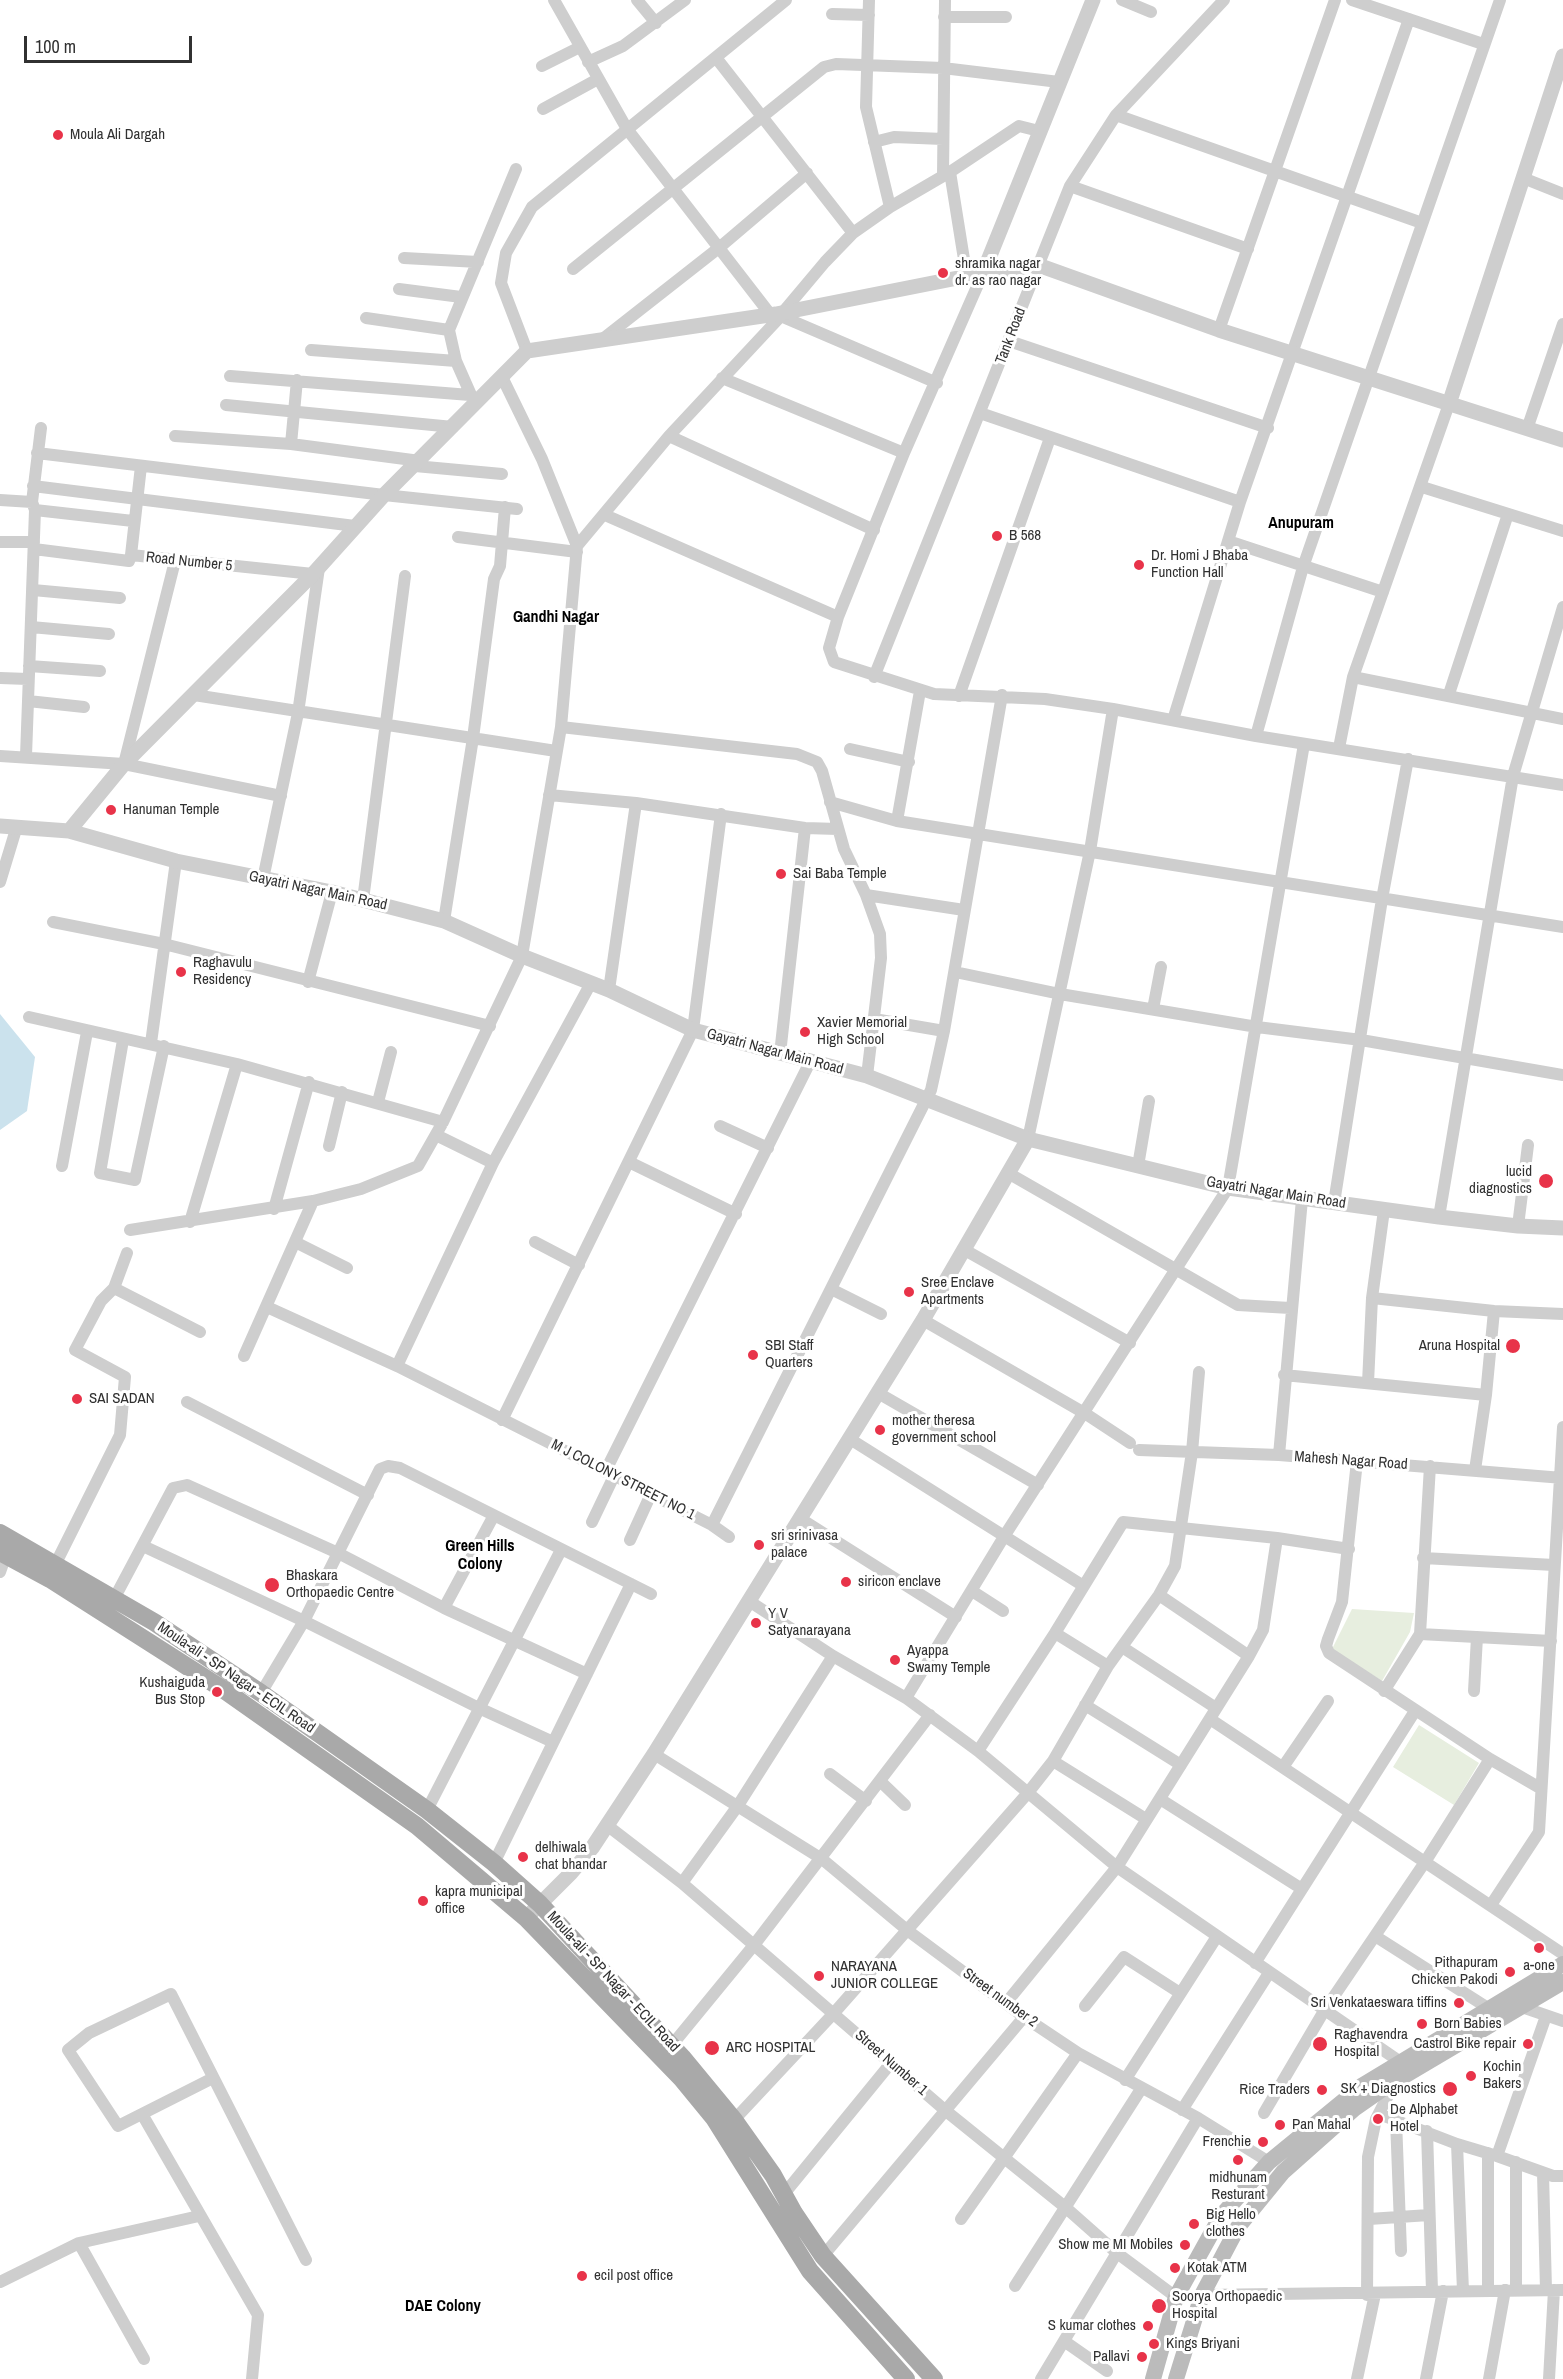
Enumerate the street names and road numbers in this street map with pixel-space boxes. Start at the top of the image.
street label: Tank Road [992,305,1030,367]
street label: Road Number 5 [145,549,233,575]
street label: Gayatri Nagar Main Road [247,868,389,914]
street label: Gayatri Nagar Main Road [705,1025,845,1079]
street label: Gayatri Nagar Main Road [1205,1173,1347,1213]
street label: M J COLONY STREET NO 1 [548,1436,698,1524]
street label: Mahesh Nagar Road [1294,1448,1408,1474]
street label: Moula-ali - SP Nagar - ECIL Road [154,1619,318,1737]
street label: Moula-ali - SP Nagar - ECIL Road [543,1908,683,2056]
street label: Street number 2 [959,1965,1041,2031]
street label: Street Number 1 [851,2027,931,2099]

